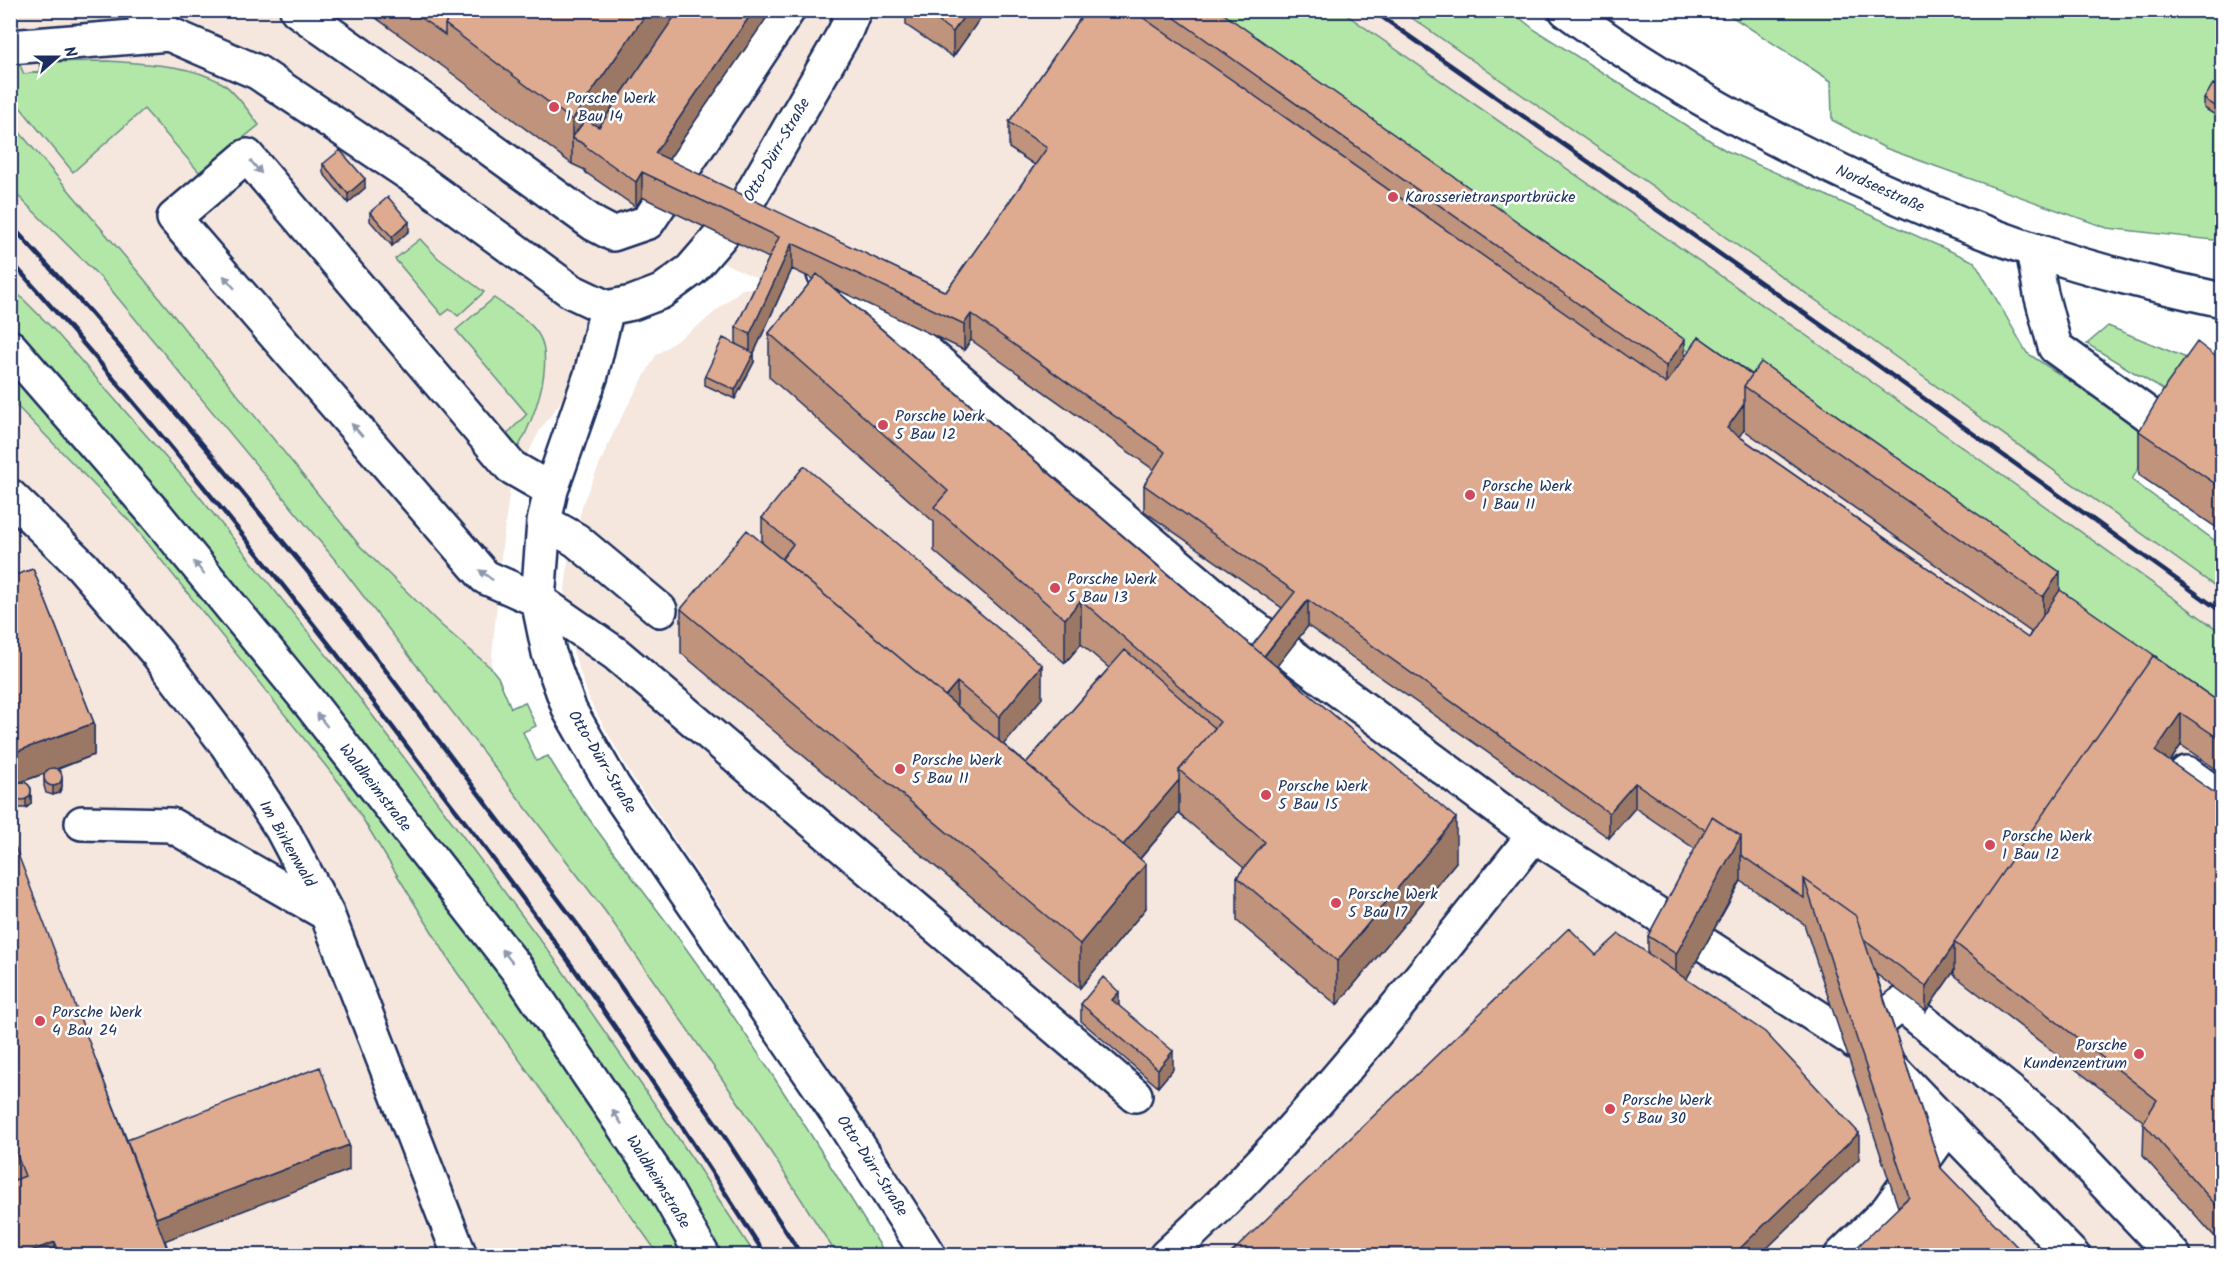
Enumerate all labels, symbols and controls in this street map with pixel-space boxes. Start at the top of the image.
north arrow [27,27,87,87]
text: N [56,43,83,61]
place label: Porsche Werk 1 Bau 14 [566,86,656,129]
street label: Otto-Dürr-Straße [737,93,817,207]
marker: Porsche Werk 1 Bau 14 [547,100,561,114]
street label: Nordseestraße [1832,158,1928,220]
one-way arrow [249,159,262,174]
place label: Karosserietransportbrücke [1405,185,1576,210]
marker: Karosserietransportbrücke [1386,190,1400,204]
one-way arrow [223,275,236,290]
place label: Porsche Werk 5 Bau 12 [895,404,985,447]
marker: Porsche Werk 5 Bau 12 [876,418,890,432]
one-way arrow [350,422,364,437]
place label: Porsche Werk 1 Bau 11 [1482,474,1572,517]
marker: Porsche Werk 1 Bau 11 [1463,488,1477,502]
one-way arrow [193,560,206,576]
place label: Porsche Werk 5 Bau 13 [1067,567,1157,610]
one-way arrow [478,569,494,581]
marker: Porsche Werk 5 Bau 13 [1048,581,1062,595]
street label: Otto-Dürr-Straße [561,706,643,818]
one-way arrow [317,712,329,727]
street label: Waldheimstraße [332,738,418,838]
place label: Porsche Werk 5 Bau 11 [912,748,1002,791]
marker: Porsche Werk 5 Bau 11 [893,762,907,776]
place label: Porsche Werk 5 Bau 15 [1278,774,1368,817]
marker: Porsche Werk 5 Bau 15 [1259,788,1273,802]
street label: Im Birkenwald [252,796,323,893]
place label: Porsche Werk 1 Bau 12 [2002,824,2092,867]
marker: Porsche Werk 1 Bau 12 [1983,838,1997,852]
place label: Porsche Werk 5 Bau 17 [1348,882,1438,925]
marker: Porsche Werk 5 Bau 17 [1329,896,1343,910]
one-way arrow [500,948,513,964]
place label: Porsche Werk 4 Bau 24 [52,1000,142,1043]
marker: Porsche Werk 4 Bau 24 [33,1014,47,1028]
place label: Porsche Kundenzentrum [2023,1033,2127,1076]
marker: Porsche Kundenzentrum [2132,1047,2146,1061]
place label: Porsche Werk 5 Bau 30 [1622,1088,1712,1131]
marker: Porsche Werk 5 Bau 30 [1603,1102,1617,1116]
one-way arrow [612,1109,623,1125]
street label: Otto-Dürr-Straße [830,1110,914,1222]
street label: Waldheimstraße [619,1130,697,1234]

